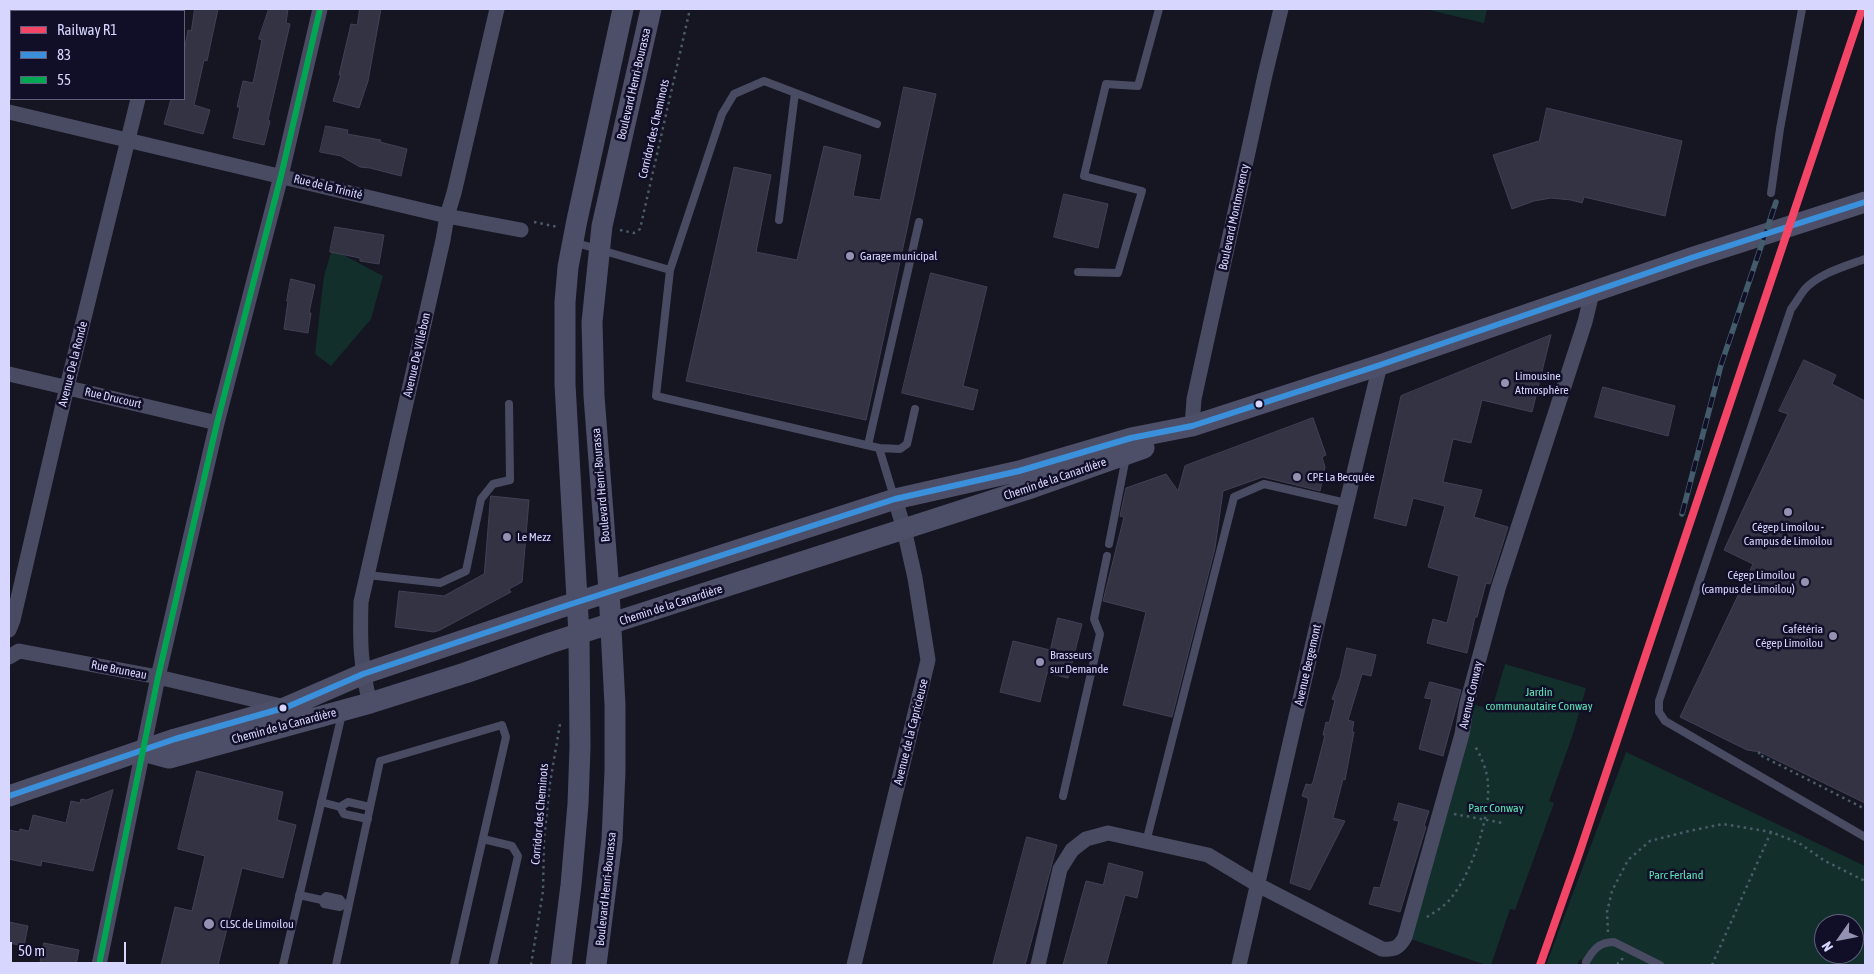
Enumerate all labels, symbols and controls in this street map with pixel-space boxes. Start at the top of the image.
legend [10,10,185,100]
text: Railway R1 [57,21,117,38]
street label: Boulevard Henri-Bourassa [614,27,654,141]
text: 83 [57,46,71,63]
text: 55 [57,71,71,88]
street label: Corridor des Cheminots [636,78,672,180]
street label: Boulevard Montmorency [1216,163,1252,271]
street label: Rue de la Trinité [292,172,364,202]
place label: Garage municipal [860,249,937,263]
marker: Garage municipal [844,250,856,262]
street label: Avenue De Villebon [400,311,434,399]
street label: Avenue De la Ronde [55,320,91,408]
place label: Limousine Atmosphère [1515,369,1569,397]
marker: Limousine Atmosphère [1499,377,1511,389]
street label: Rue Drucourt [83,384,143,412]
unlabelled marker [1254,399,1264,409]
street label: Boulevard Henri-Bourassa [589,427,613,543]
street label: Chemin de la Canardière [1002,455,1108,503]
place label: CPE La Becquée [1307,470,1375,484]
marker: CPE La Becquée [1291,471,1303,483]
marker: Cégep Limoilou - Campus de Limoilou [1782,506,1794,518]
place label: Cégep Limoilou - Campus de Limoilou [1744,520,1832,548]
place label: Le Mezz [517,530,551,544]
marker: Le Mezz [501,531,513,543]
place label: Cégep Limoilou (campus de Limoilou) [1701,568,1795,596]
marker: Cégep Limoilou (campus de Limoilou) [1799,576,1811,588]
street label: Chemin de la Canardière [618,582,724,628]
place label: Cafétéria Cégep Limoilou [1756,622,1823,650]
street label: Avenue Bergemont [1292,623,1324,707]
marker: Cafétéria Cégep Limoilou [1827,630,1839,642]
place label: Brasseurs sur Demande [1050,648,1109,676]
marker: Brasseurs sur Demande [1034,656,1046,668]
street label: Rue Bruneau [90,658,148,682]
street label: Avenue Conway [1456,660,1486,730]
street label: Avenue de la Capricieuse [891,677,931,787]
park label: Jardin communautaire Conway [1485,685,1593,713]
unlabelled marker [278,703,288,713]
street label: Chemin de la Canardière [230,705,338,747]
street label: Corridor des Cheminots [528,763,552,865]
park label: Parc Conway [1468,801,1524,815]
street label: Boulevard Henri-Bourassa [593,831,619,947]
park label: Parc Ferland [1649,868,1703,882]
north arrow [1814,914,1864,964]
marker: CLSC de Limoilou [202,917,216,931]
place label: CLSC de Limoilou [220,917,294,931]
scale bar [12,932,129,964]
text: N [1818,939,1836,954]
text: 50 m [18,942,45,959]

